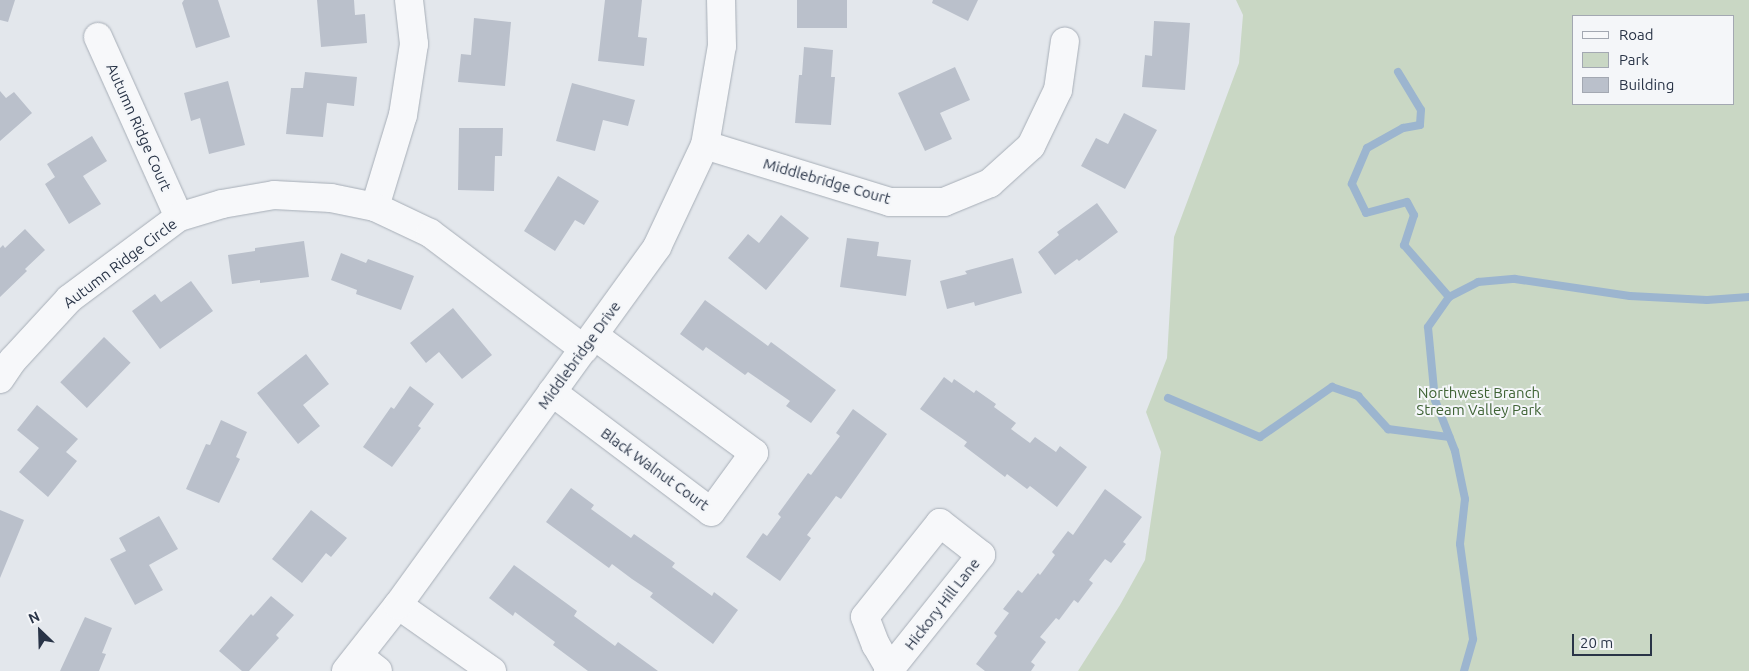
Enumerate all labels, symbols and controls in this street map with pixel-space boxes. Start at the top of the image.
legend [1572,15,1734,105]
text: Road [1619,26,1654,43]
text: Park [1619,51,1649,68]
street label: Autumn Ridge Court [103,60,175,194]
text: Building [1619,76,1674,93]
street label: Middlebridge Court [761,154,893,208]
street label: Autumn Ridge Circle [60,214,180,312]
street label: Middlebridge Drive [534,297,624,413]
park label: Northwest Branch Stream Valley Park [1416,383,1542,418]
street label: Black Walnut Court [598,424,712,514]
street label: Hickory Hill Lane [901,555,983,653]
north arrow [15,606,65,656]
text: N [26,608,42,627]
scale bar [1574,624,1654,656]
text: 20 m [1580,634,1613,651]

